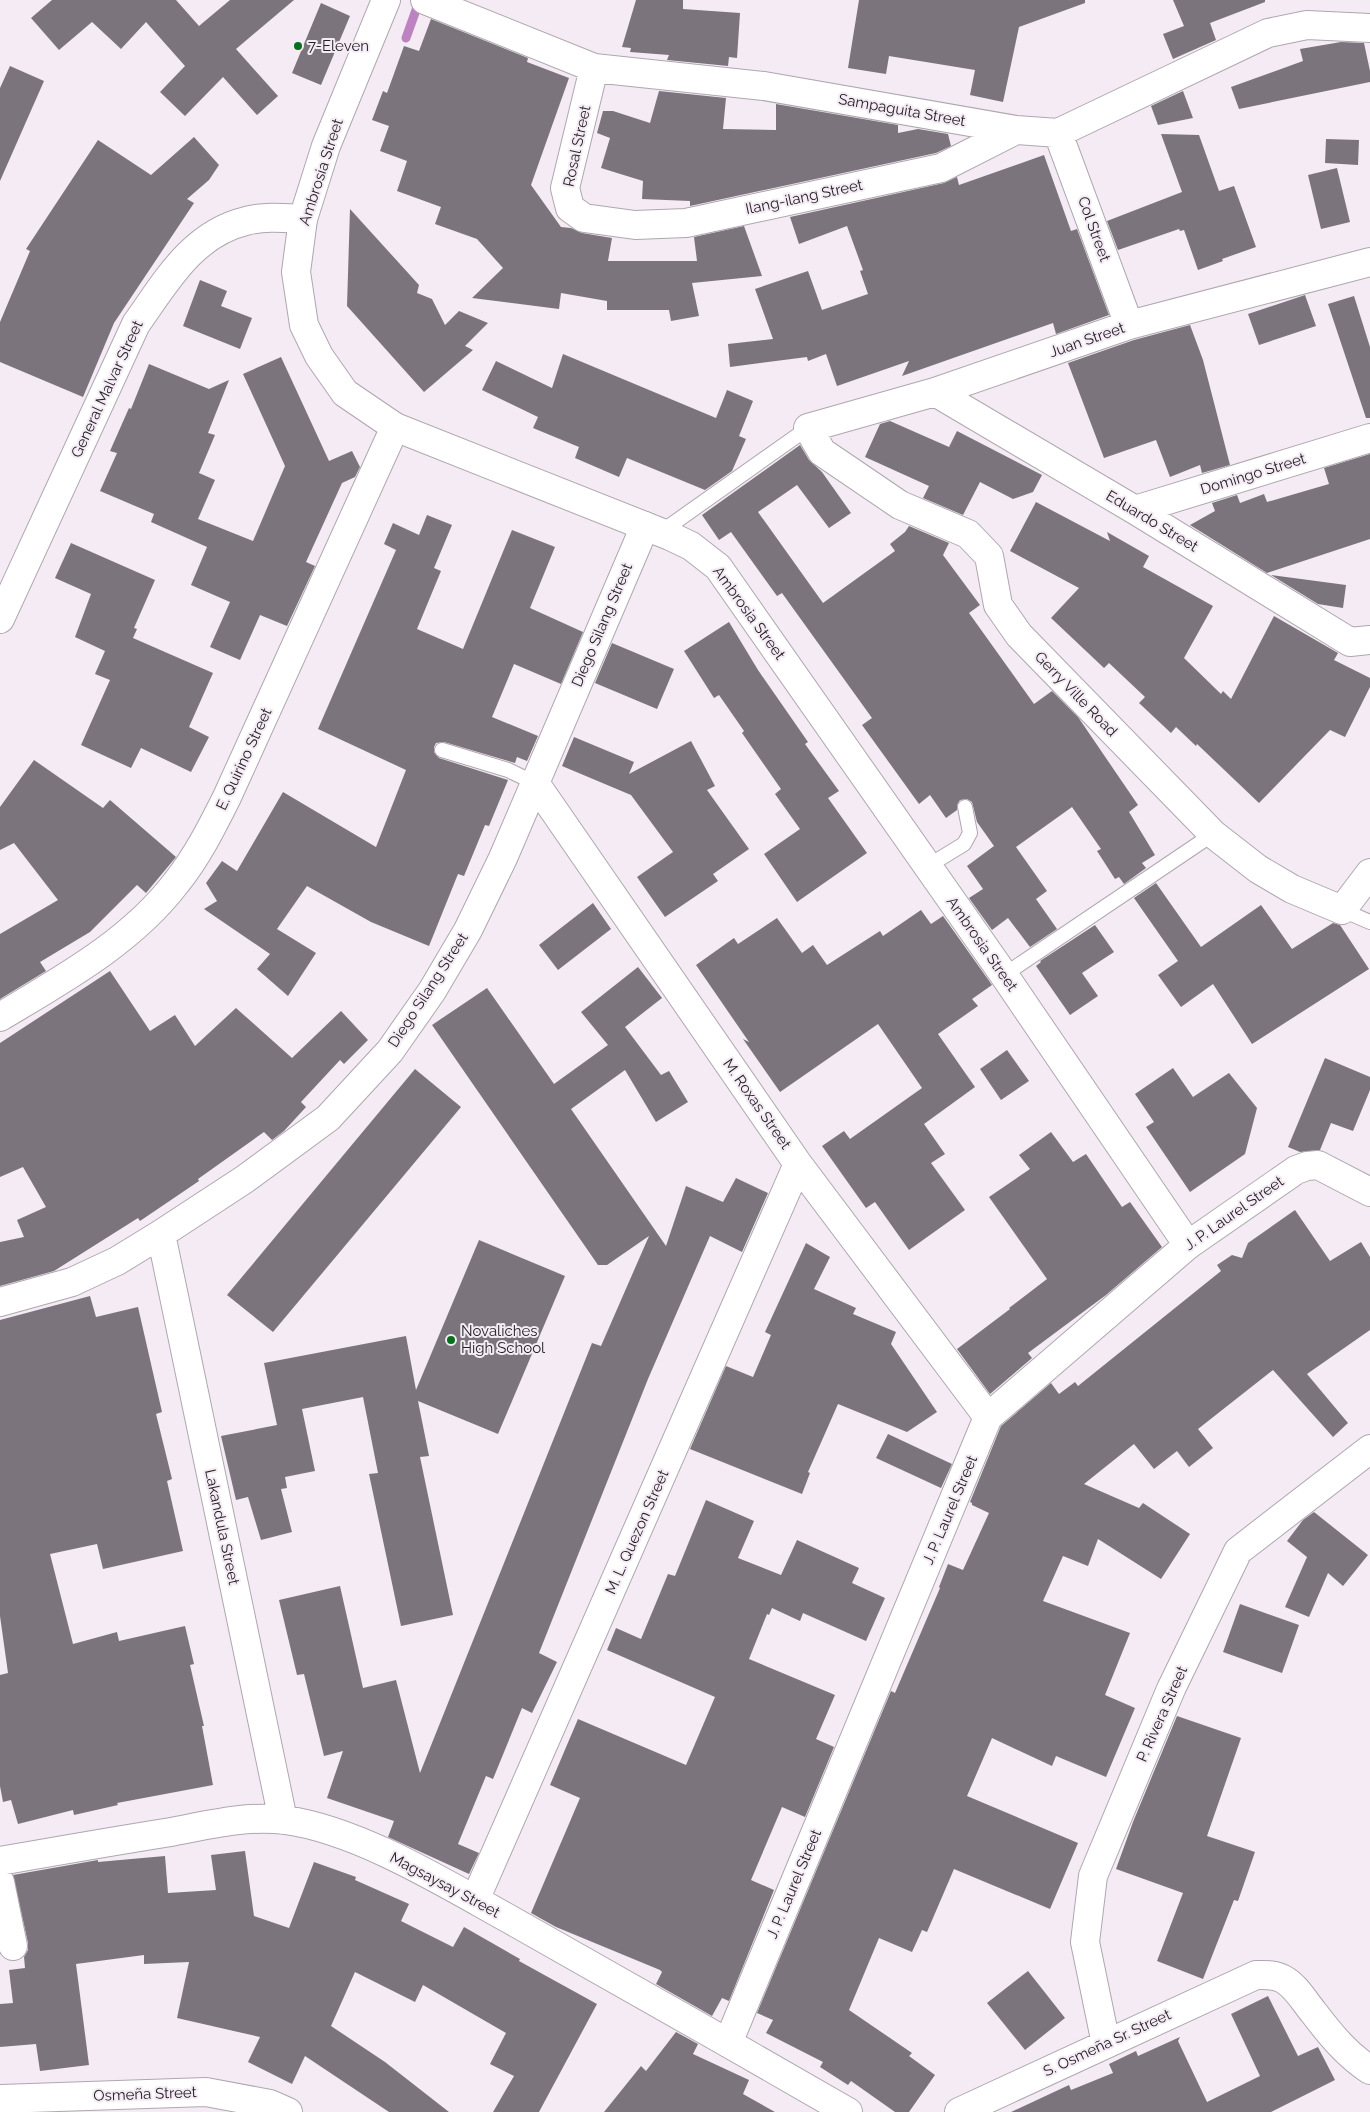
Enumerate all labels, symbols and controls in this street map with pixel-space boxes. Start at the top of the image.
place label: 7-Eleven [308,37,369,55]
marker: 7-Eleven [292,40,304,52]
street label: Sampaguita Street [837,90,967,130]
street label: Rosal Street [560,104,594,188]
street label: Ambrosia Street [295,116,347,228]
street label: Ilang-ilang Street [744,176,864,218]
street label: Col Street [1074,194,1114,264]
street label: General Malvar Street [67,318,147,460]
street label: Juan Street [1047,319,1127,361]
street label: Domingo Street [1198,449,1308,499]
street label: Eduardo Street [1103,486,1201,556]
street label: Diego Silang Street [568,560,636,690]
street label: Ambrosia Street [709,563,789,663]
street label: Gerry Ville Road [1031,648,1121,740]
street label: E. Quirino Street [212,705,276,813]
street label: Ambrosia Street [943,893,1021,995]
street label: Diego Silang Street [384,929,472,1051]
street label: M. Roxas Street [719,1055,795,1153]
street label: J. P. Laurel Street [1181,1172,1287,1254]
place label: Novaliches High School [461,1322,546,1357]
marker: Novaliches High School [445,1334,457,1346]
street label: J. P. Laurel Street [919,1453,981,1567]
street label: M. L. Quezon Street [601,1467,673,1597]
street label: Lakandula Street [201,1468,243,1586]
street label: P. Rivera Street [1133,1663,1191,1765]
street label: J. P. Laurel Street [763,1827,825,1941]
street label: Magsaysay Street [387,1848,503,1922]
street label: S. Osmeña Sr. Street [1040,2006,1174,2080]
street label: Osmeña Street [93,2083,197,2105]

